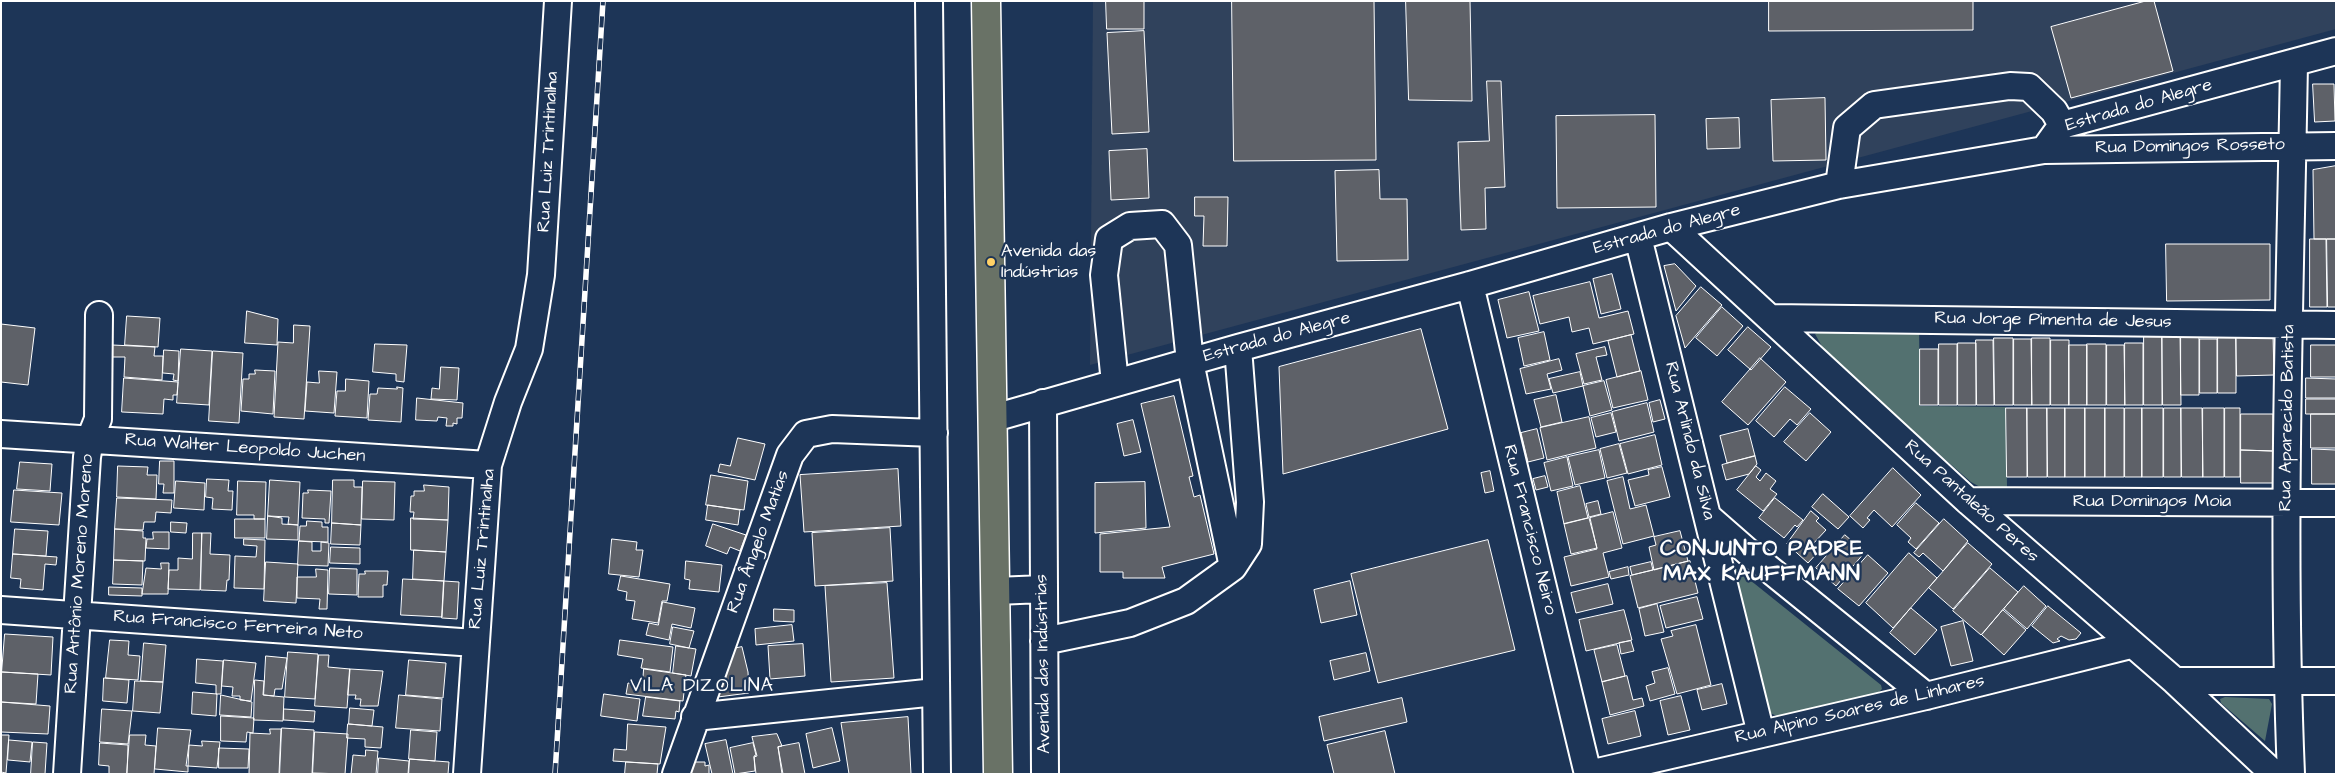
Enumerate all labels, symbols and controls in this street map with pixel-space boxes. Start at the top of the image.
street label: Rua Luiz Trintinalha [534,71,564,233]
street label: Estrada do Alegre [2063,75,2215,137]
street label: Rua Domingos Rosseto [2095,135,2285,159]
street label: Estrada do Alegre [1591,200,1743,260]
place label: Avenida das Indústrias [1001,241,1096,284]
marker: Avenida das Indústrias [985,256,997,268]
street label: Estrada do Alegre [1201,308,1353,368]
street label: Rua Jorge Pimenta de Jesus [1934,308,2172,334]
street label: Rua Aparecido Batista [2276,324,2300,512]
street label: Rua Arlindo da Silva [1659,360,1719,522]
street label: Rua Walter Leopoldo Juchen [124,430,366,468]
street label: Rua Pantaleão Peres [1899,436,2043,568]
street label: Rua Francisco Neiro [1497,443,1561,617]
street label: Rua Antônio Moreno Moreno [61,453,99,695]
street label: Rua Luiz Trintinalha [465,468,501,630]
street label: Rua Ângelo Matias [723,468,795,616]
street label: Rua Domingos Moia [2073,491,2231,513]
district label: CONJUNTO PADRE MAX KAUFFMANN [1658,537,1866,588]
street label: Avenida das Indústrias [1032,574,1056,754]
street label: Rua Francisco Ferreira Neto [113,607,363,645]
street label: Rua Alpino Soares de Linhares [1733,671,1987,749]
district label: VILA DIZOLINA [629,676,775,698]

